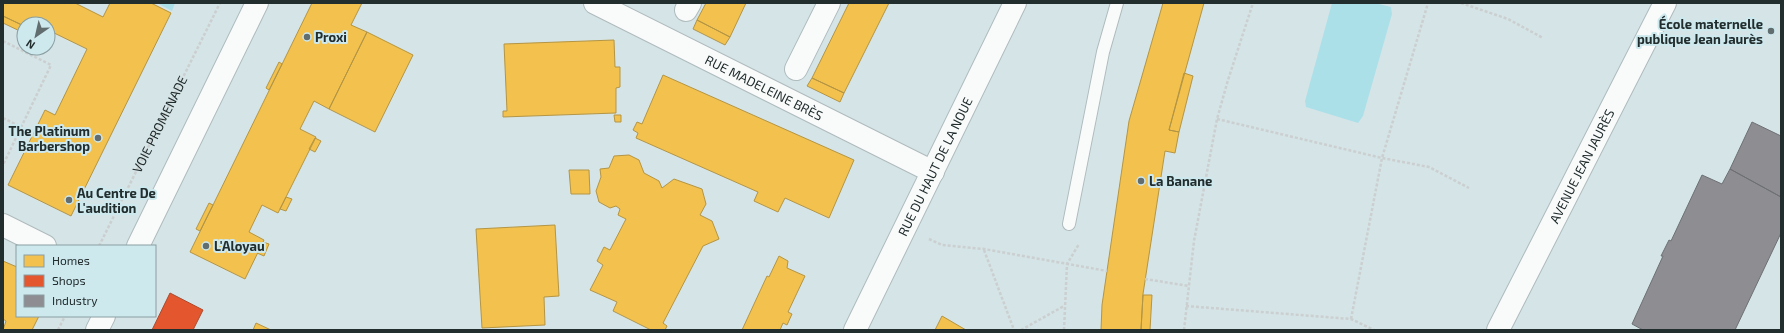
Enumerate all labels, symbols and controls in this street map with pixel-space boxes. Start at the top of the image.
place label: École maternelle publique Jean Jaurès [1637,15,1763,47]
north arrow [16,16,56,56]
marker: École maternelle publique Jean Jaurès [1766,26,1776,36]
place label: Proxi [315,29,347,45]
marker: Proxi [302,32,312,42]
text: N [23,37,37,52]
street label: RUE MADELEINE BRÈS [702,51,826,124]
street label: VOIE PROMENADE [129,73,190,175]
street label: RUE DU HAUT DE LA NOUE [894,94,976,239]
street label: AVENUE JEAN JAURÈS [1546,106,1617,226]
place label: The Platinum Barbershop [9,123,90,154]
marker: The Platinum Barbershop [93,133,103,143]
place label: La Banane [1149,173,1212,189]
marker: La Banane [1136,176,1146,186]
place label: Au Centre De L'audition [77,185,156,216]
marker: Au Centre De L'audition [64,195,74,205]
place label: L'Aloyau [214,238,265,254]
marker: L'Aloyau [201,241,211,251]
legend [16,245,156,317]
text: Homes [52,253,90,267]
text: Shops [52,273,86,287]
text: Industry [52,293,98,307]

